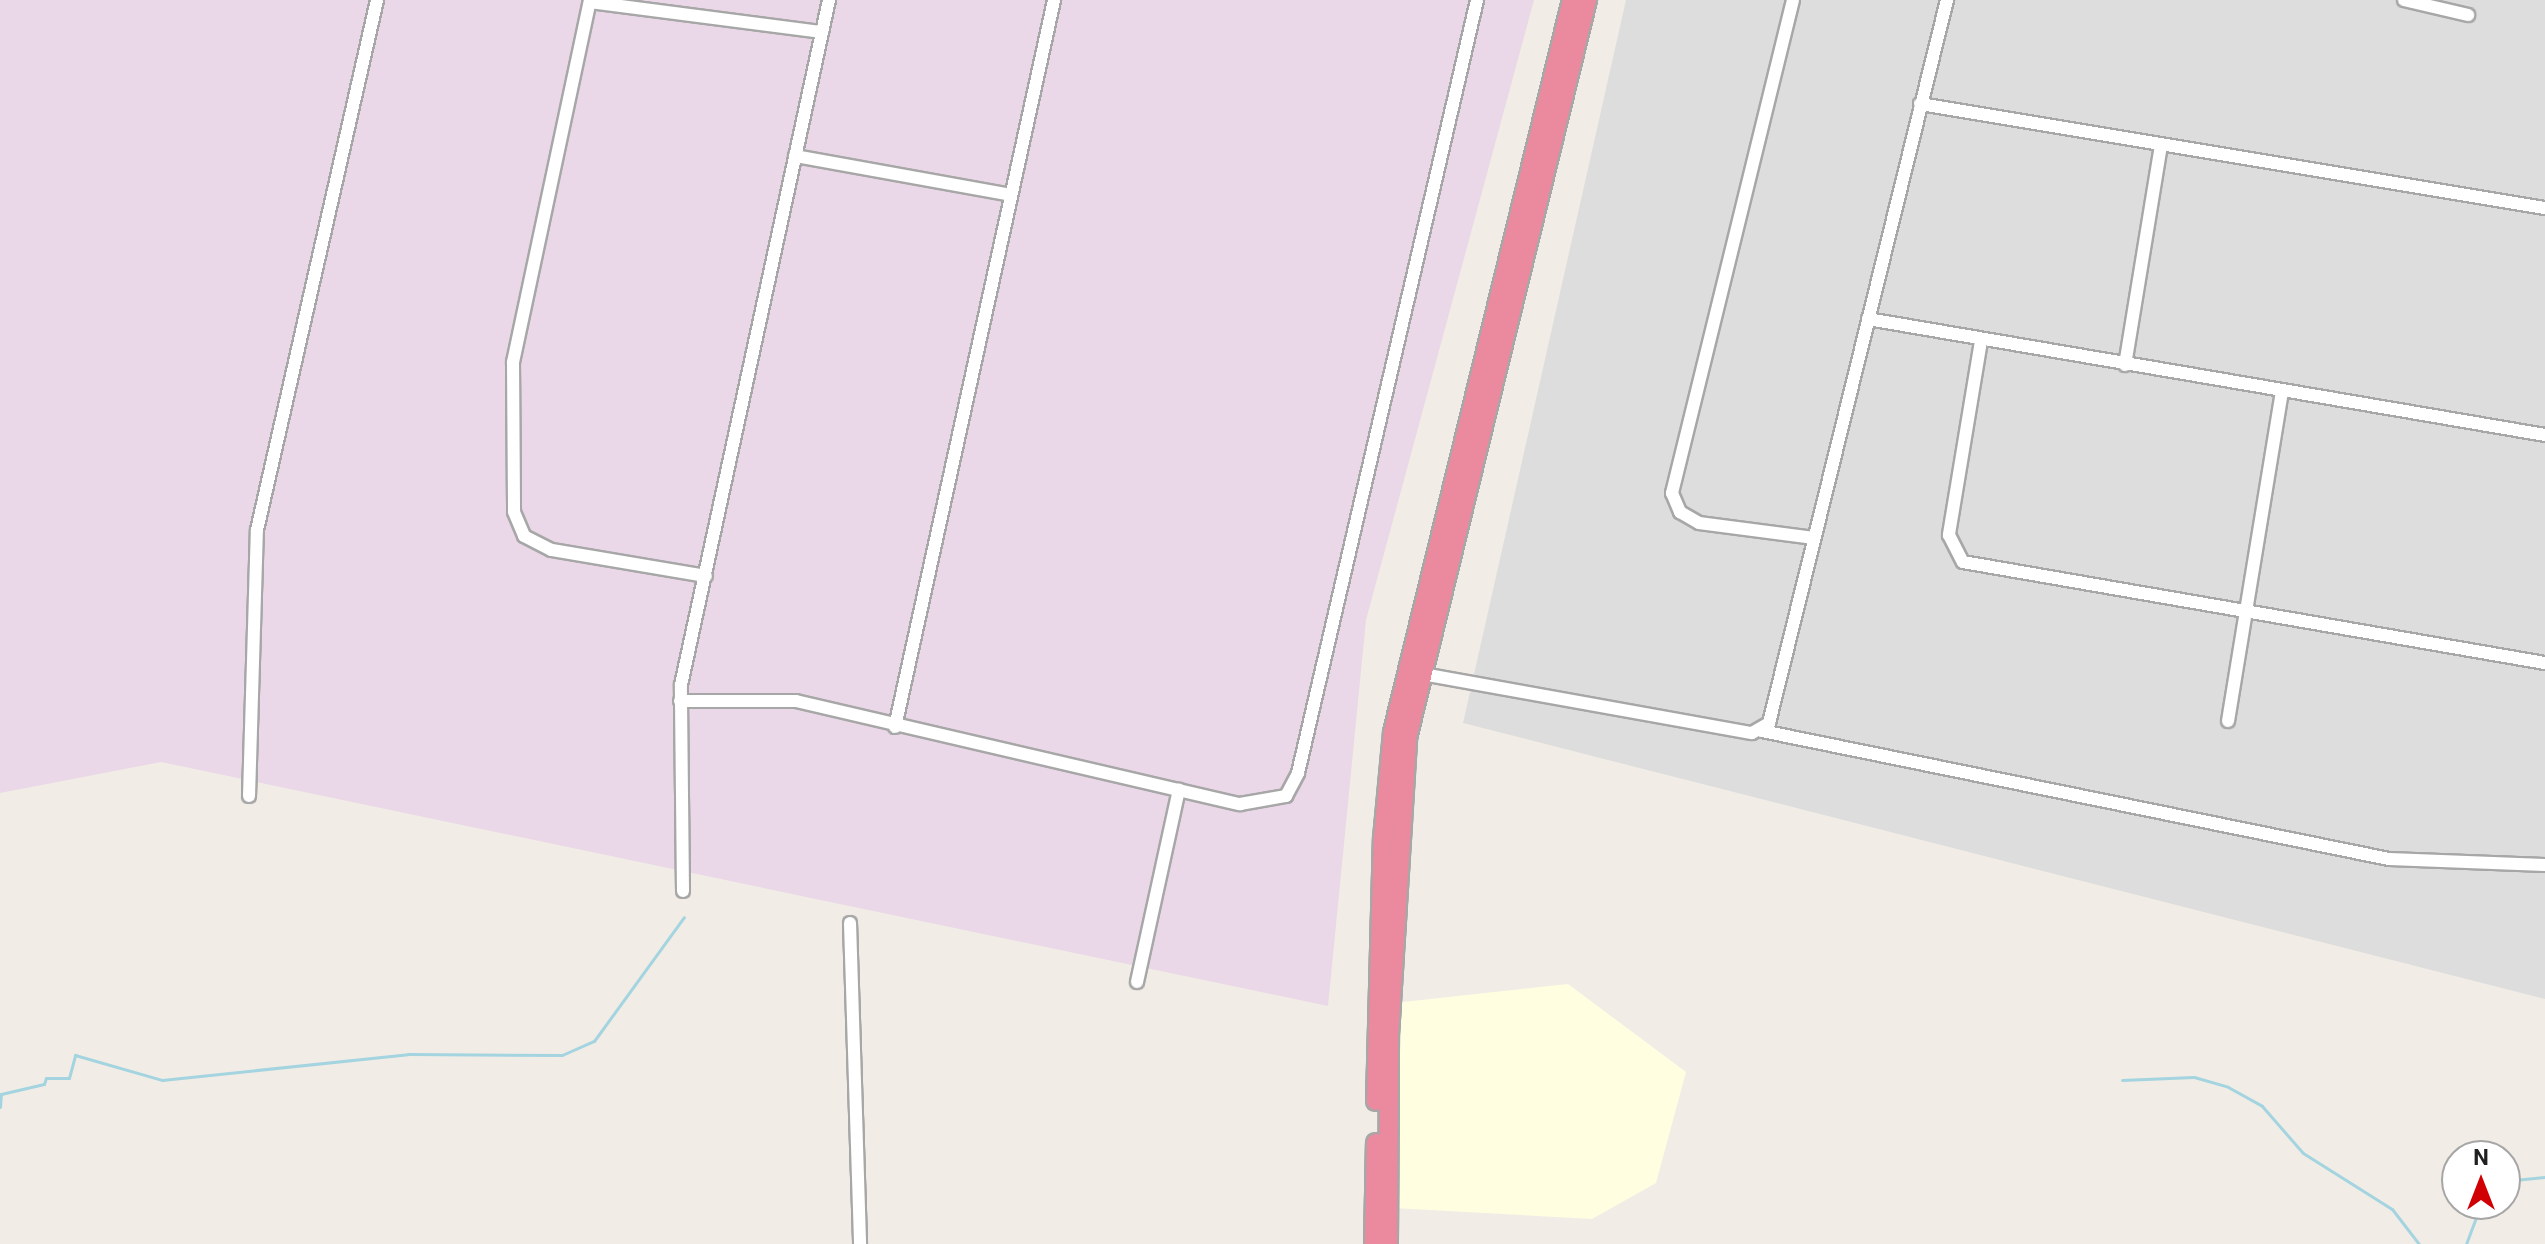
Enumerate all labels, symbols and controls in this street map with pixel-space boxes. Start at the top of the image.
north arrow [2441,1140,2521,1220]
text: N [2473,1145,2489,1170]

